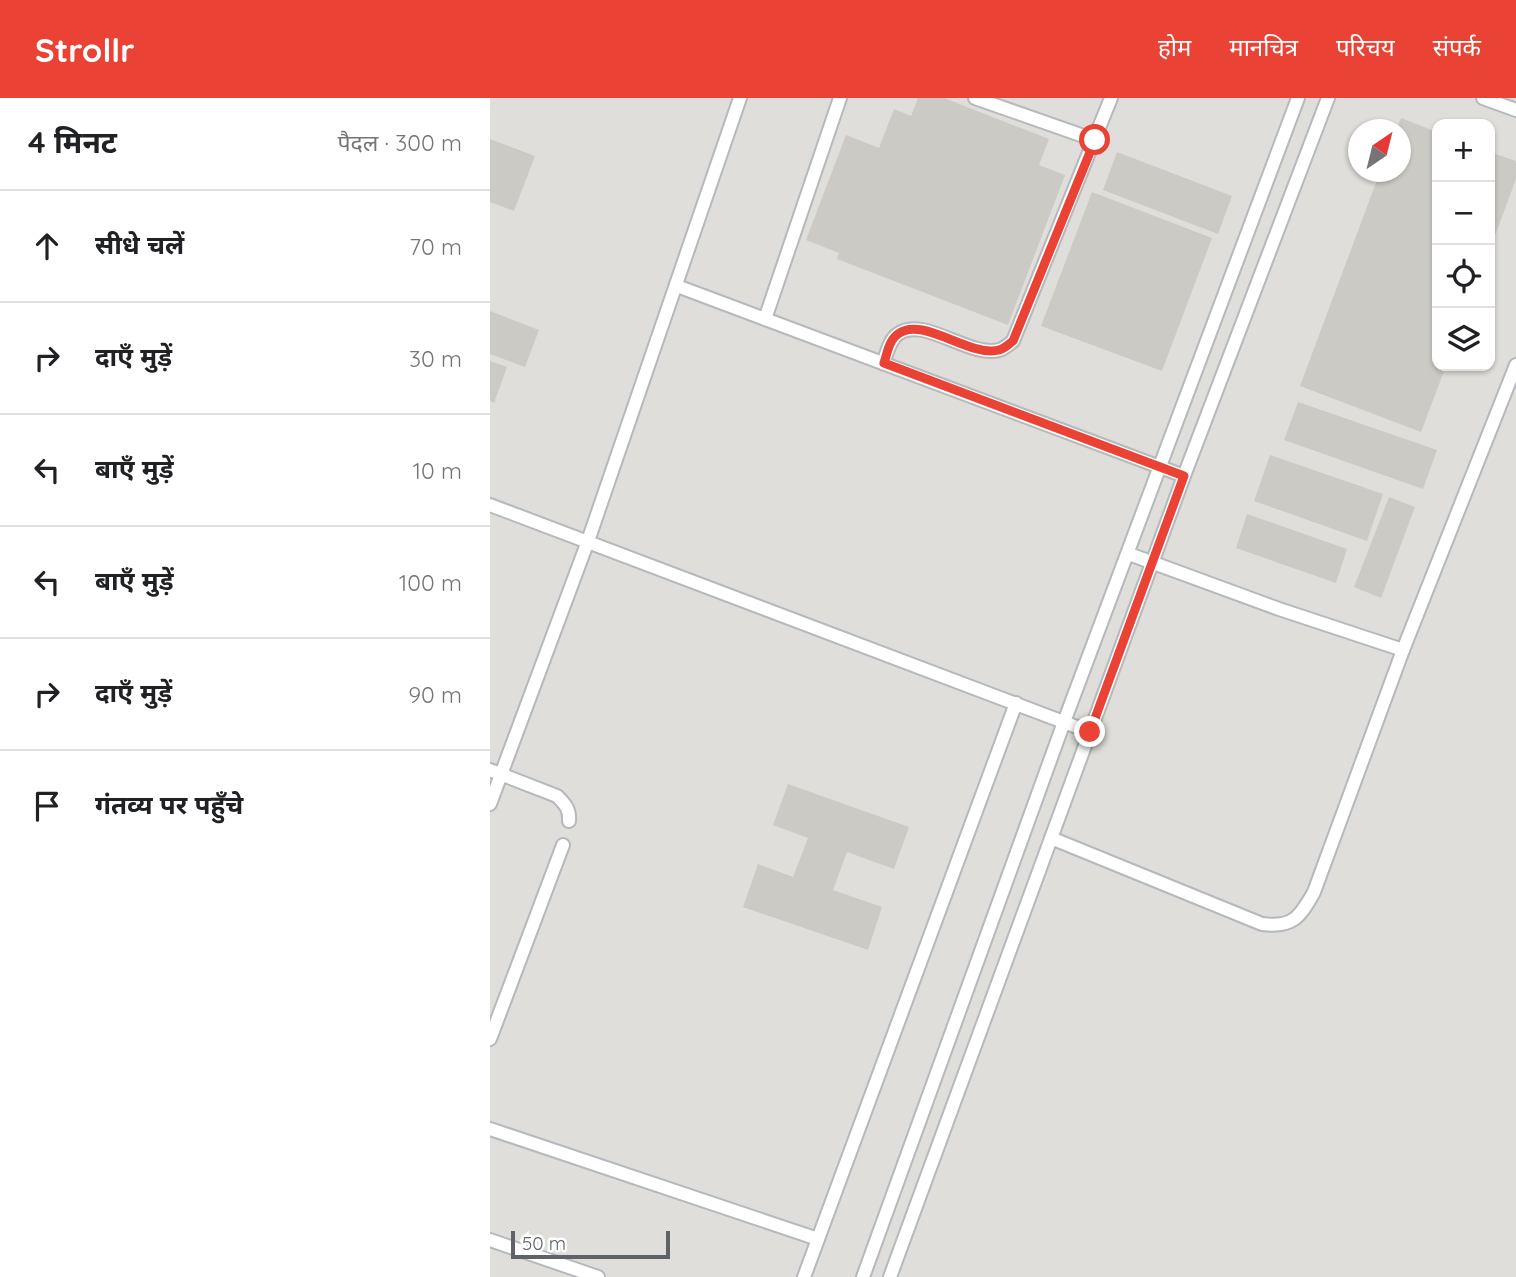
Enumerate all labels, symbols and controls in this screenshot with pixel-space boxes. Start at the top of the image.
text: Strollr [35,29,135,70]
text: होम [1158,32,1191,62]
text: मानचित्र [1229,32,1298,62]
text: परिचय [1336,32,1395,62]
text: संपर्क [1433,32,1481,62]
north arrow [1348,119,1411,182]
map controls [1432,119,1495,371]
button: + [1432,119,1495,182]
text: 4 मिनट [28,123,117,161]
route start [1079,124,1110,155]
text: पैदल · 300 m [337,128,462,157]
button: − [1432,182,1495,245]
icon: ahead [28,227,66,265]
text: सीधे चलें [95,228,184,261]
text: 70 m [409,232,462,261]
button: locate [1432,245,1495,308]
button: layers [1432,308,1495,371]
icon: right [28,339,66,377]
text: दाएँ मुड़ें [95,340,172,373]
text: 30 m [409,344,462,373]
icon: left [28,451,66,489]
text: बाएँ मुड़ें [95,452,174,485]
text: 10 m [413,456,462,485]
icon: left [28,563,66,601]
text: बाएँ मुड़ें [95,564,174,597]
text: 100 m [399,568,462,597]
icon: right [28,675,66,713]
text: दाएँ मुड़ें [95,676,172,709]
text: 90 m [408,680,462,709]
route end [1074,716,1105,747]
icon: arrive [28,787,66,825]
text: गंतव्य पर पहुँचे [95,788,243,821]
scale bar [511,1228,670,1260]
text: 50 m [522,1231,566,1255]

